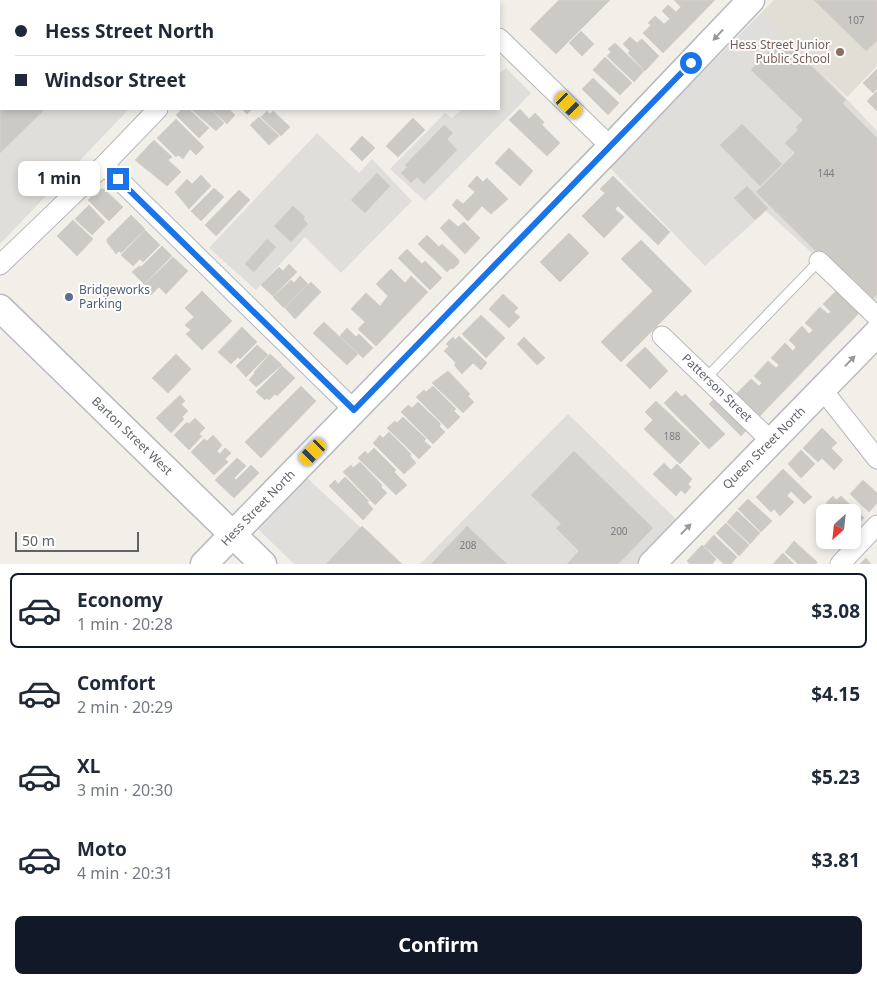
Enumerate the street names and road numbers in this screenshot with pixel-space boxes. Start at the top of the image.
street label: Patterson Street [679,350,757,426]
street label: Barton Street West [88,393,177,479]
street label: Queen Street North [719,403,809,493]
street label: Hess Street North [217,466,298,550]

